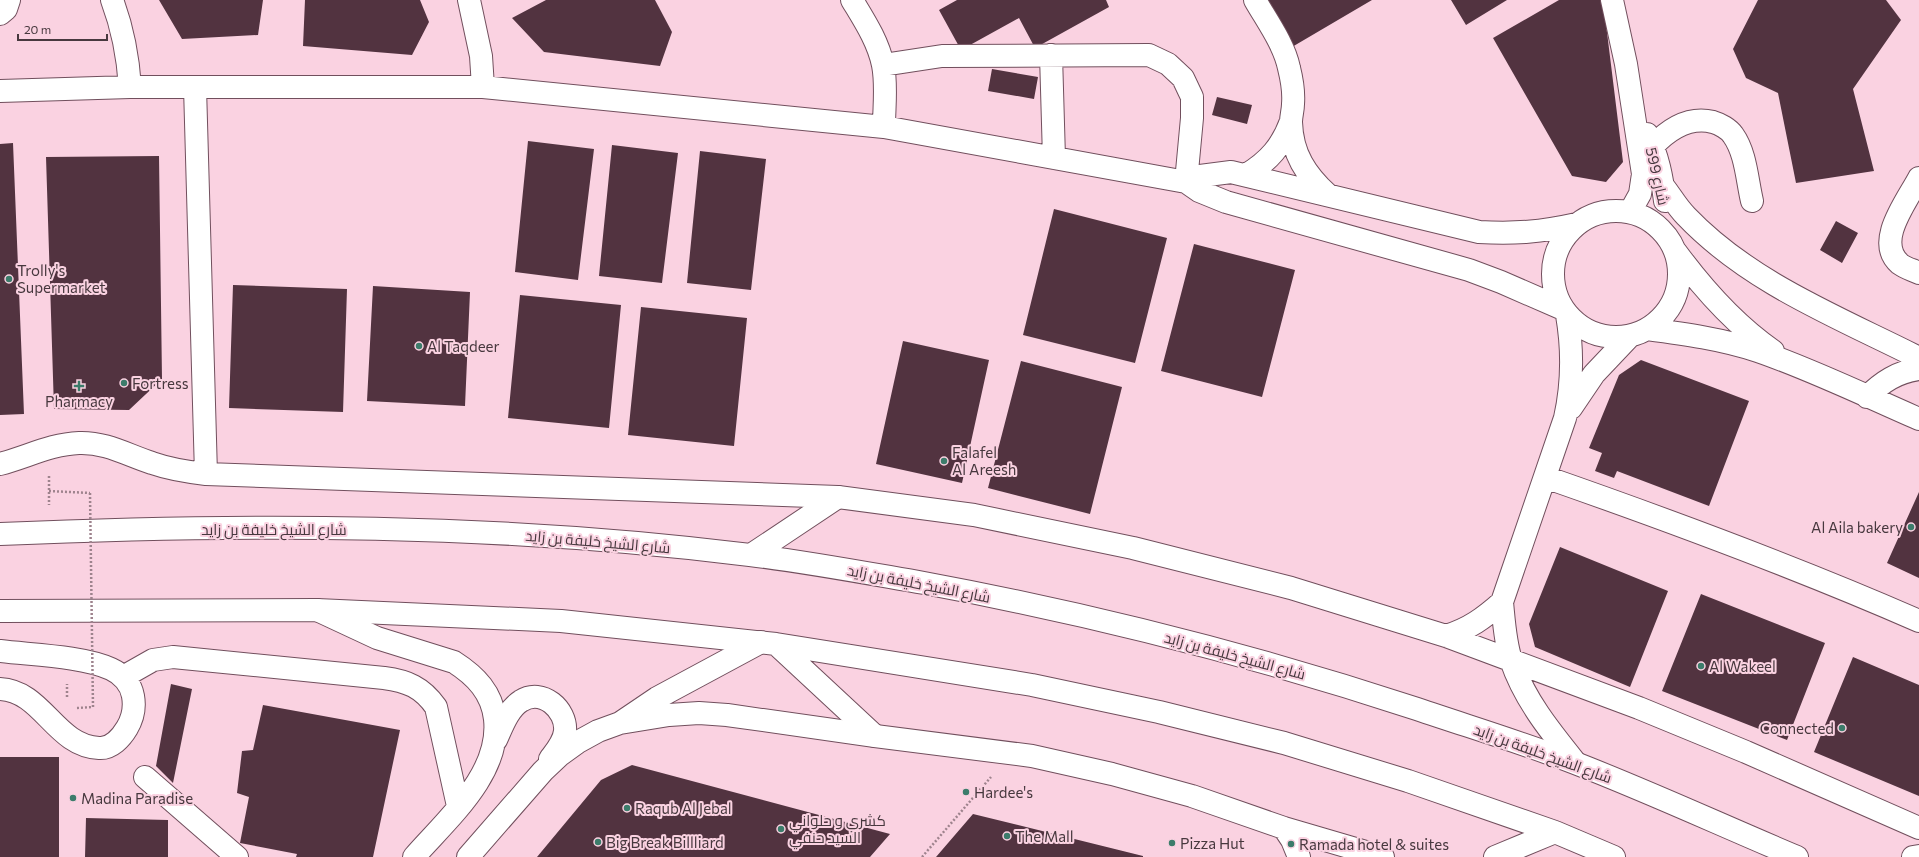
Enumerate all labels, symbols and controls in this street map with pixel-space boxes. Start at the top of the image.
scale bar [18,16,107,42]
text: 20 m [24,22,51,36]
street label: شارع 599 [1640,145,1673,207]
place label: Trolly's Supermarket [17,261,106,296]
marker: Trolly's Supermarket [4,274,14,284]
place label: Al Taqdeer [427,337,499,355]
marker: Al Taqdeer [414,341,424,351]
place label: Fortress [132,374,189,392]
marker: Fortress [119,378,129,388]
marker: Pharmacy [74,381,84,391]
place label: Pharmacy [45,392,113,410]
place label: Falafel Al Areesh [952,443,1016,478]
marker: Falafel Al Areesh [939,456,949,466]
place label: Al Aila bakery [1811,518,1903,536]
street label: شارع الشيخ خليفة بن زايد [201,520,347,541]
marker: Al Aila bakery [1906,522,1916,532]
street label: شارع الشيخ خليفة بن زايد [524,526,671,559]
street label: شارع الشيخ خليفة بن زايد [845,560,992,609]
street label: شارع الشيخ خليفة بن زايد [1162,627,1308,685]
place label: Al Wakeel [1709,657,1776,675]
marker: Al Wakeel [1696,661,1706,671]
place label: Connected [1760,719,1834,737]
street label: شارع الشيخ خليفة بن زايد [1471,720,1614,789]
marker: Connected [1837,723,1847,733]
place label: Hardee's [974,783,1033,801]
marker: Hardee's [961,787,971,797]
place label: Madina Paradise [81,789,193,807]
marker: Madina Paradise [68,793,78,803]
place label: Raqub Al Jebal [635,799,732,817]
marker: Raqub Al Jebal [622,803,632,813]
place label: كشري و حلواني السيد حنفي [789,811,886,850]
marker: كشري و حلواني السيد حنفي [776,824,786,834]
place label: The Mall [1015,827,1074,845]
marker: The Mall [1002,831,1012,841]
place label: Big Break Billliard [606,833,724,851]
place label: Pizza Hut [1180,834,1245,852]
place label: Ramada hotel & suites [1299,835,1449,853]
marker: Big Break Billliard [593,837,603,847]
marker: Pizza Hut [1167,838,1177,848]
marker: Ramada hotel & suites [1286,839,1296,849]

